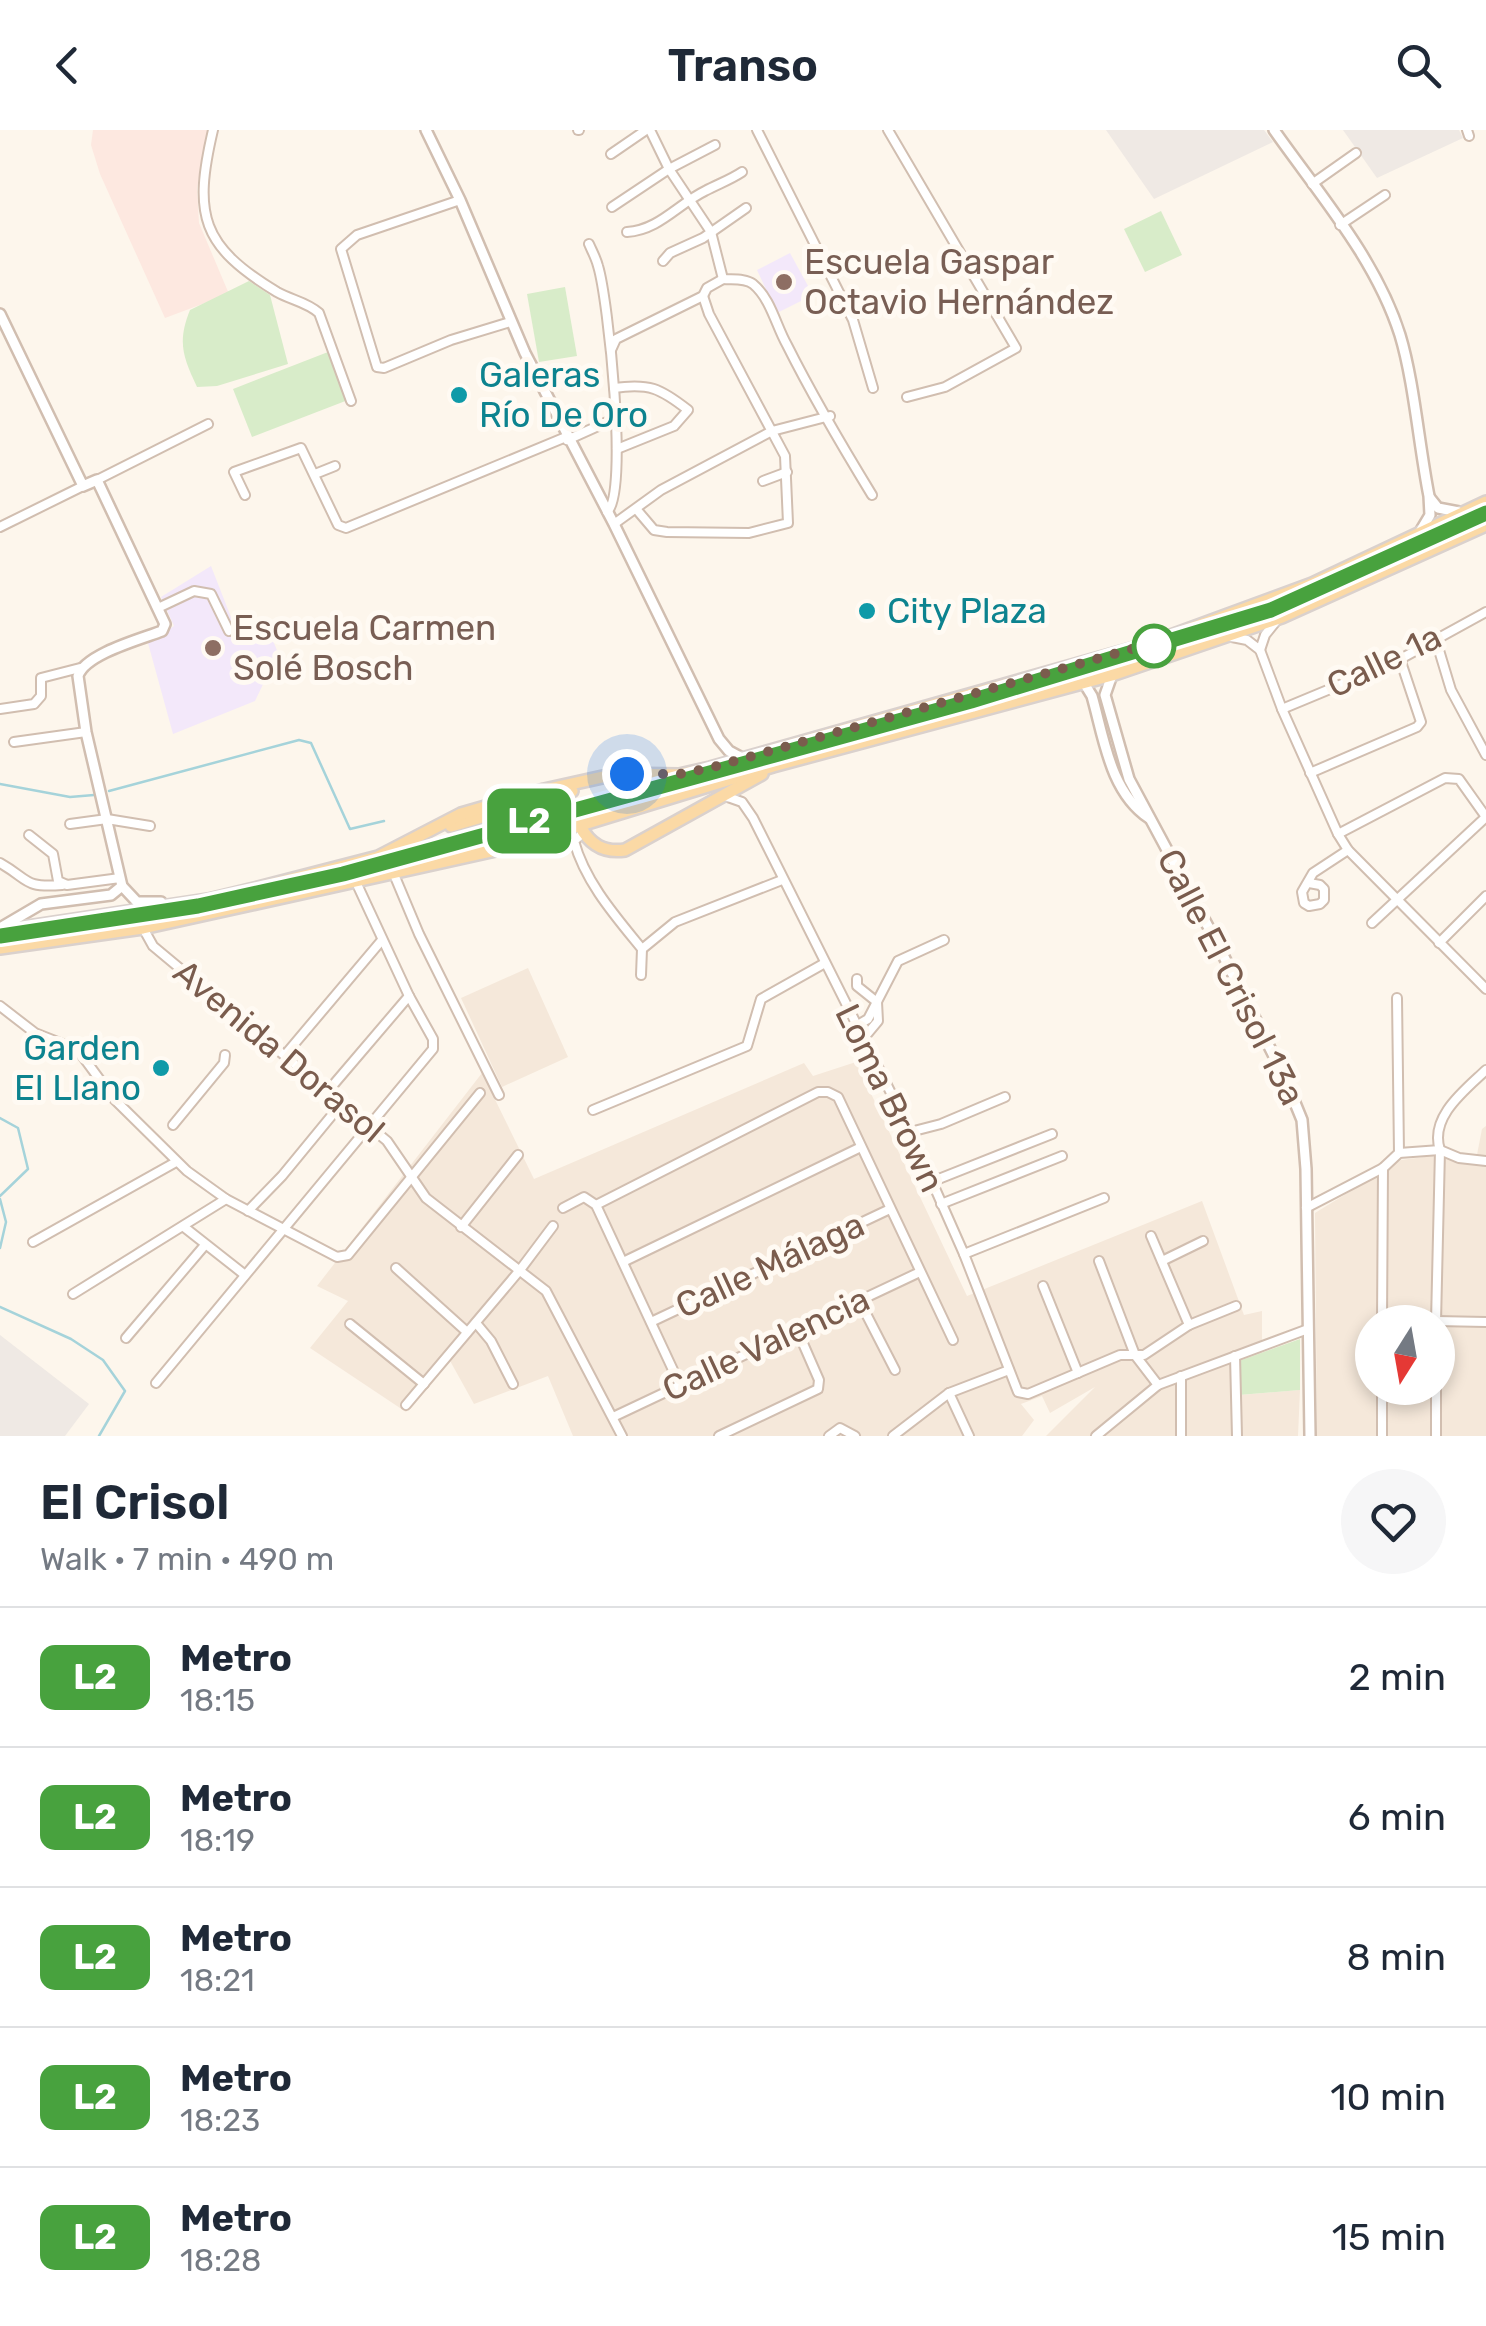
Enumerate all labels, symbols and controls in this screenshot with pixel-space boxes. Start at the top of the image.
icon: back [40,38,95,93]
icon: search [1391,38,1446,93]
text: Transo [668,39,818,92]
place label: Escuela Gaspar Octavio Hernández [804,241,1114,323]
marker: Escuela Gaspar Octavio Hernández [773,271,795,293]
place label: Galeras Río De Oro [479,354,648,436]
marker: Galeras Río De Oro [448,384,470,406]
place label: City Plaza [887,590,1047,632]
marker: City Plaza [856,600,878,622]
place label: Escuela Carmen Solé Bosch [233,607,496,689]
street label: Calle 1a [1320,615,1448,707]
unlabelled marker [1133,625,1175,667]
marker: Escuela Carmen Solé Bosch [202,637,224,659]
your location [602,749,652,799]
line badge: L2 [484,788,574,854]
text: L2 [507,800,551,842]
street label: Calle El Crisol 13a [1148,842,1314,1112]
street label: Avenida Dorasol [165,951,393,1151]
street label: Loma Brown [826,997,954,1199]
place label: Garden El Llano [14,1027,141,1109]
marker: Garden El Llano [150,1057,172,1079]
street label: Calle Málaga [669,1203,871,1327]
street label: Calle Valencia [656,1278,876,1410]
north arrow [1355,1305,1455,1405]
map controls [1355,1305,1455,1405]
button: heart [1341,1469,1446,1574]
text: El Crisol [40,1474,229,1531]
text: Walk · 7 min · 490 m [40,1540,334,1578]
text: Metro [180,1635,292,1681]
text: 2 min [1348,1654,1446,1700]
text: L2 [73,1656,117,1698]
text: 18:15 [180,1681,255,1719]
text: Metro [180,1775,292,1821]
text: 6 min [1348,1794,1446,1840]
text: L2 [73,1796,117,1838]
text: 18:19 [180,1821,255,1859]
text: Metro [180,1915,292,1961]
text: 8 min [1347,1934,1446,1980]
text: L2 [73,1936,117,1978]
text: 18:21 [180,1961,255,1999]
text: Metro [180,2055,292,2101]
text: 10 min [1330,2074,1446,2120]
text: L2 [73,2076,117,2118]
text: 18:23 [180,2101,260,2139]
text: Metro [180,2195,292,2241]
text: 15 min [1332,2214,1446,2260]
text: L2 [73,2216,117,2258]
text: 18:28 [180,2241,261,2279]

